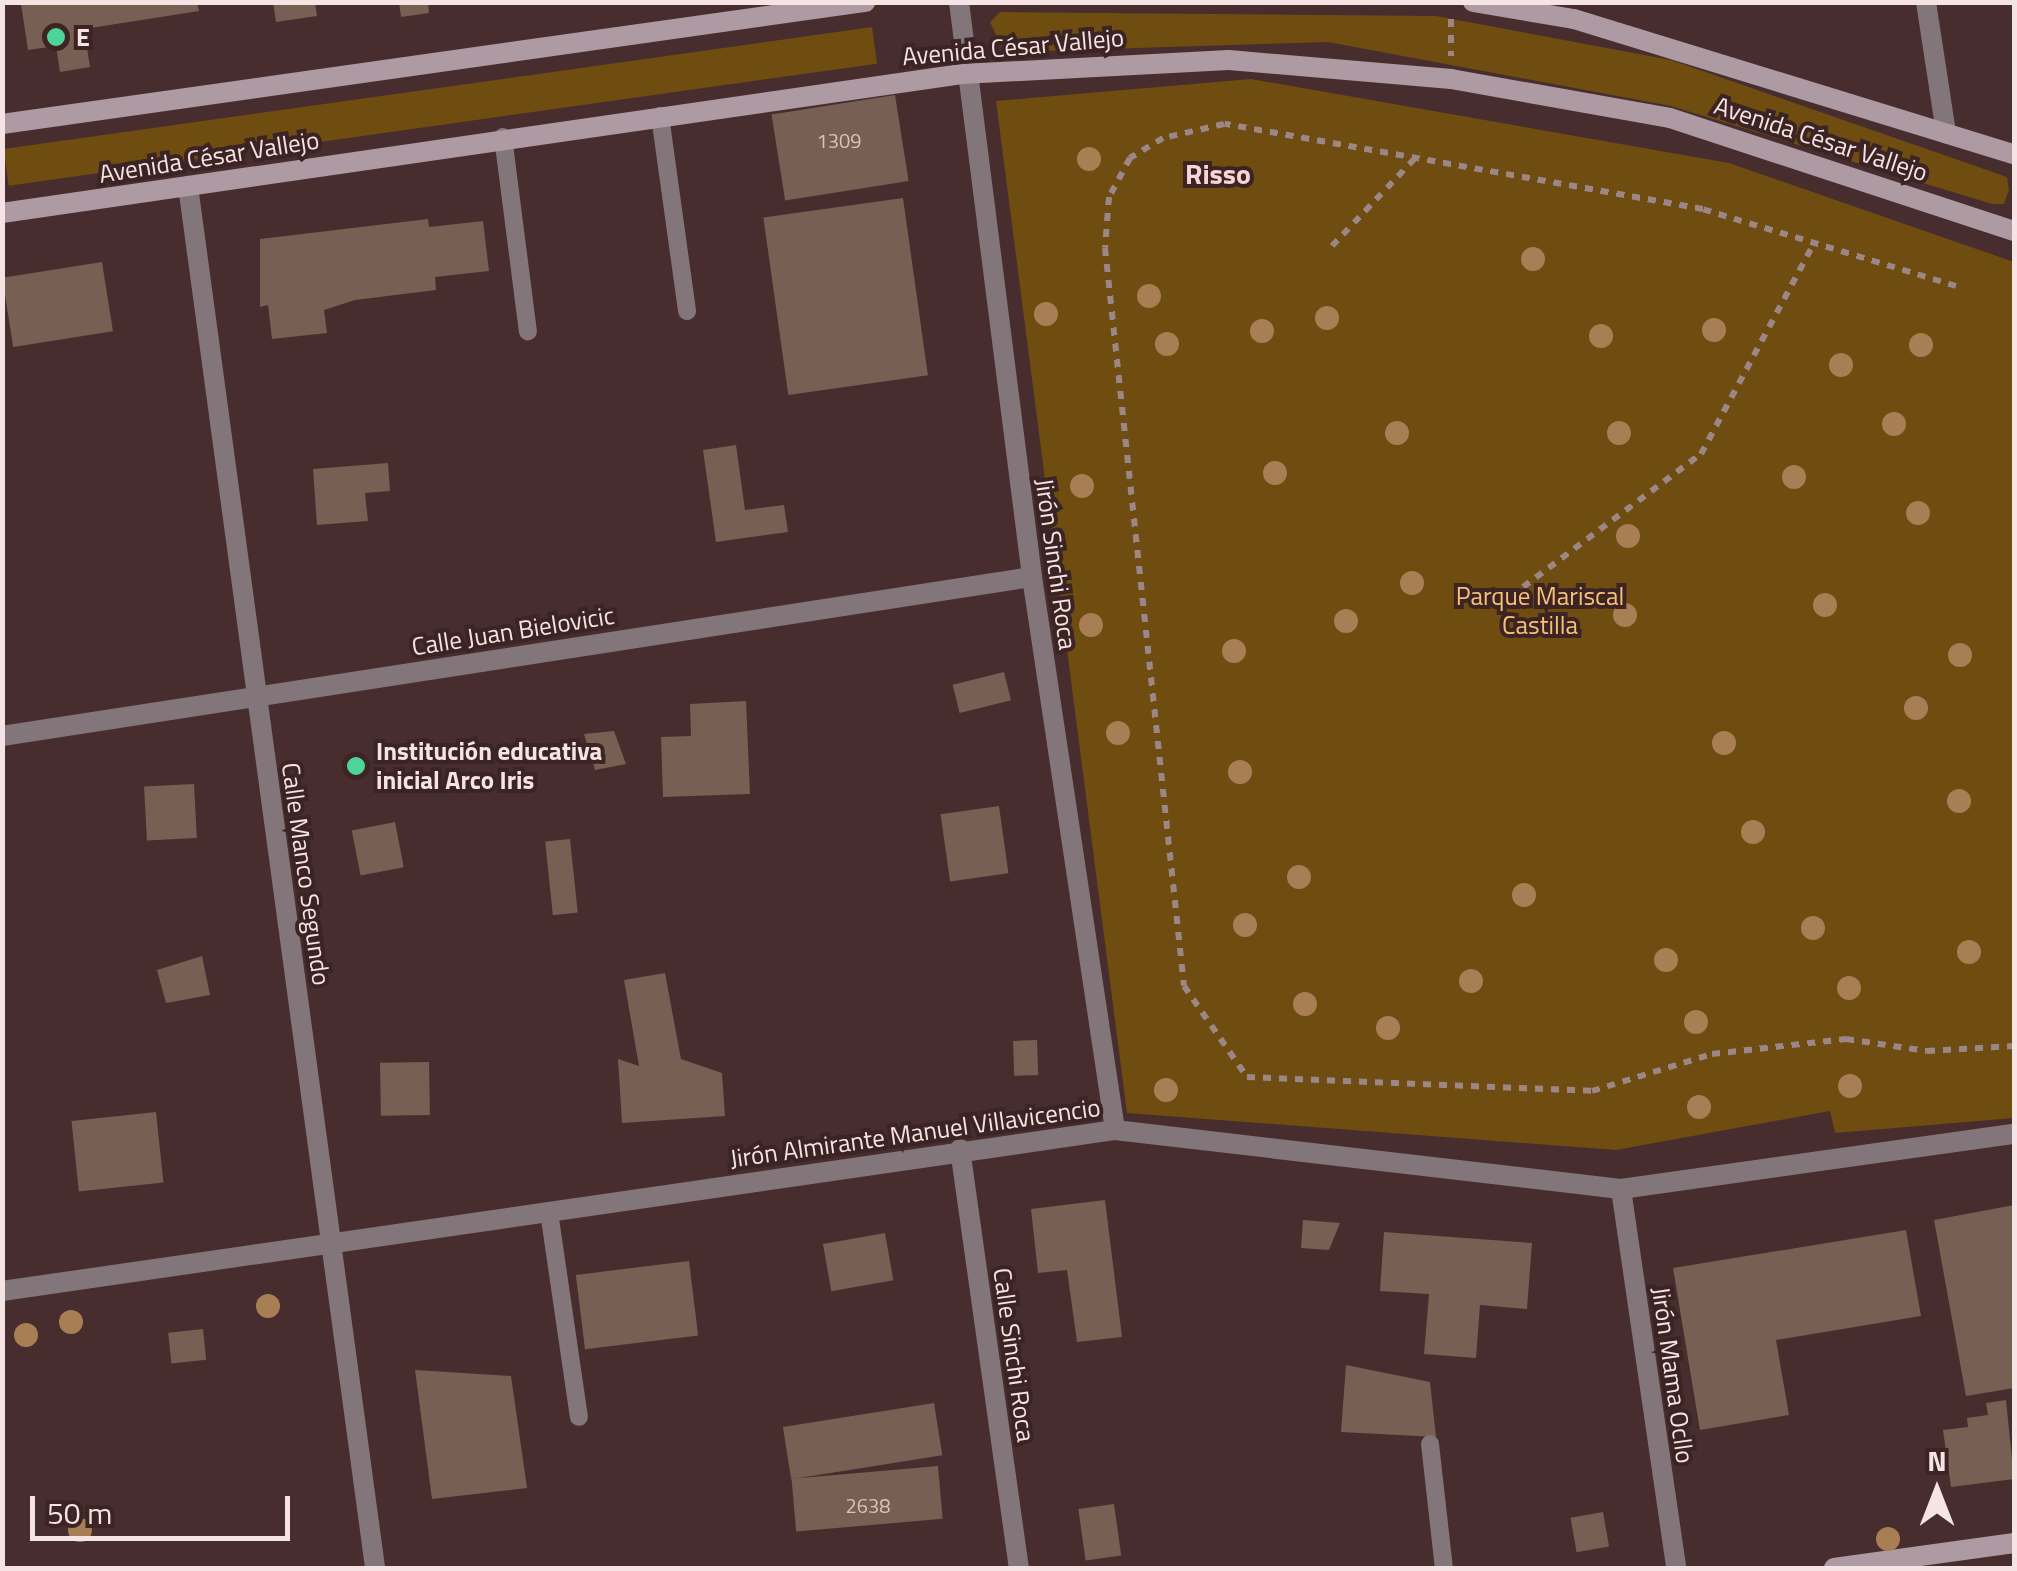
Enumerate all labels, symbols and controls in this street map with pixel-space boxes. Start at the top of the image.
place label: E [76,22,90,52]
street label: Avenida César Vallejo [901,22,1125,72]
marker: E [45,26,67,48]
street label: Avenida César Vallejo [1711,90,1931,188]
street label: Avenida César Vallejo [97,125,321,189]
house number: 1309 [817,128,861,152]
district label: Risso [1185,157,1251,191]
street label: Jirón Sinchi Roca [1029,476,1083,652]
park label: Parque Mariscal Castilla [1456,582,1624,641]
street label: Calle Juan Bielovicic [410,600,616,662]
place label: Institución educativa inicial Arco Iris [376,737,602,796]
marker: Institución educativa inicial Arco Iris [345,755,367,777]
street label: Calle Manco Segundo [276,761,336,987]
street label: Jirón Almirante Manuel Villavicencio [728,1092,1102,1174]
street label: Calle Sinchi Roca [987,1266,1041,1444]
street label: Jirón Mama Ocllo [1646,1285,1700,1465]
text: N [1927,1439,1947,1482]
north arrow [1887,1441,1987,1541]
scale bar [35,1476,295,1538]
text: 50 m [47,1490,112,1536]
house number: 2638 [846,1493,890,1517]

